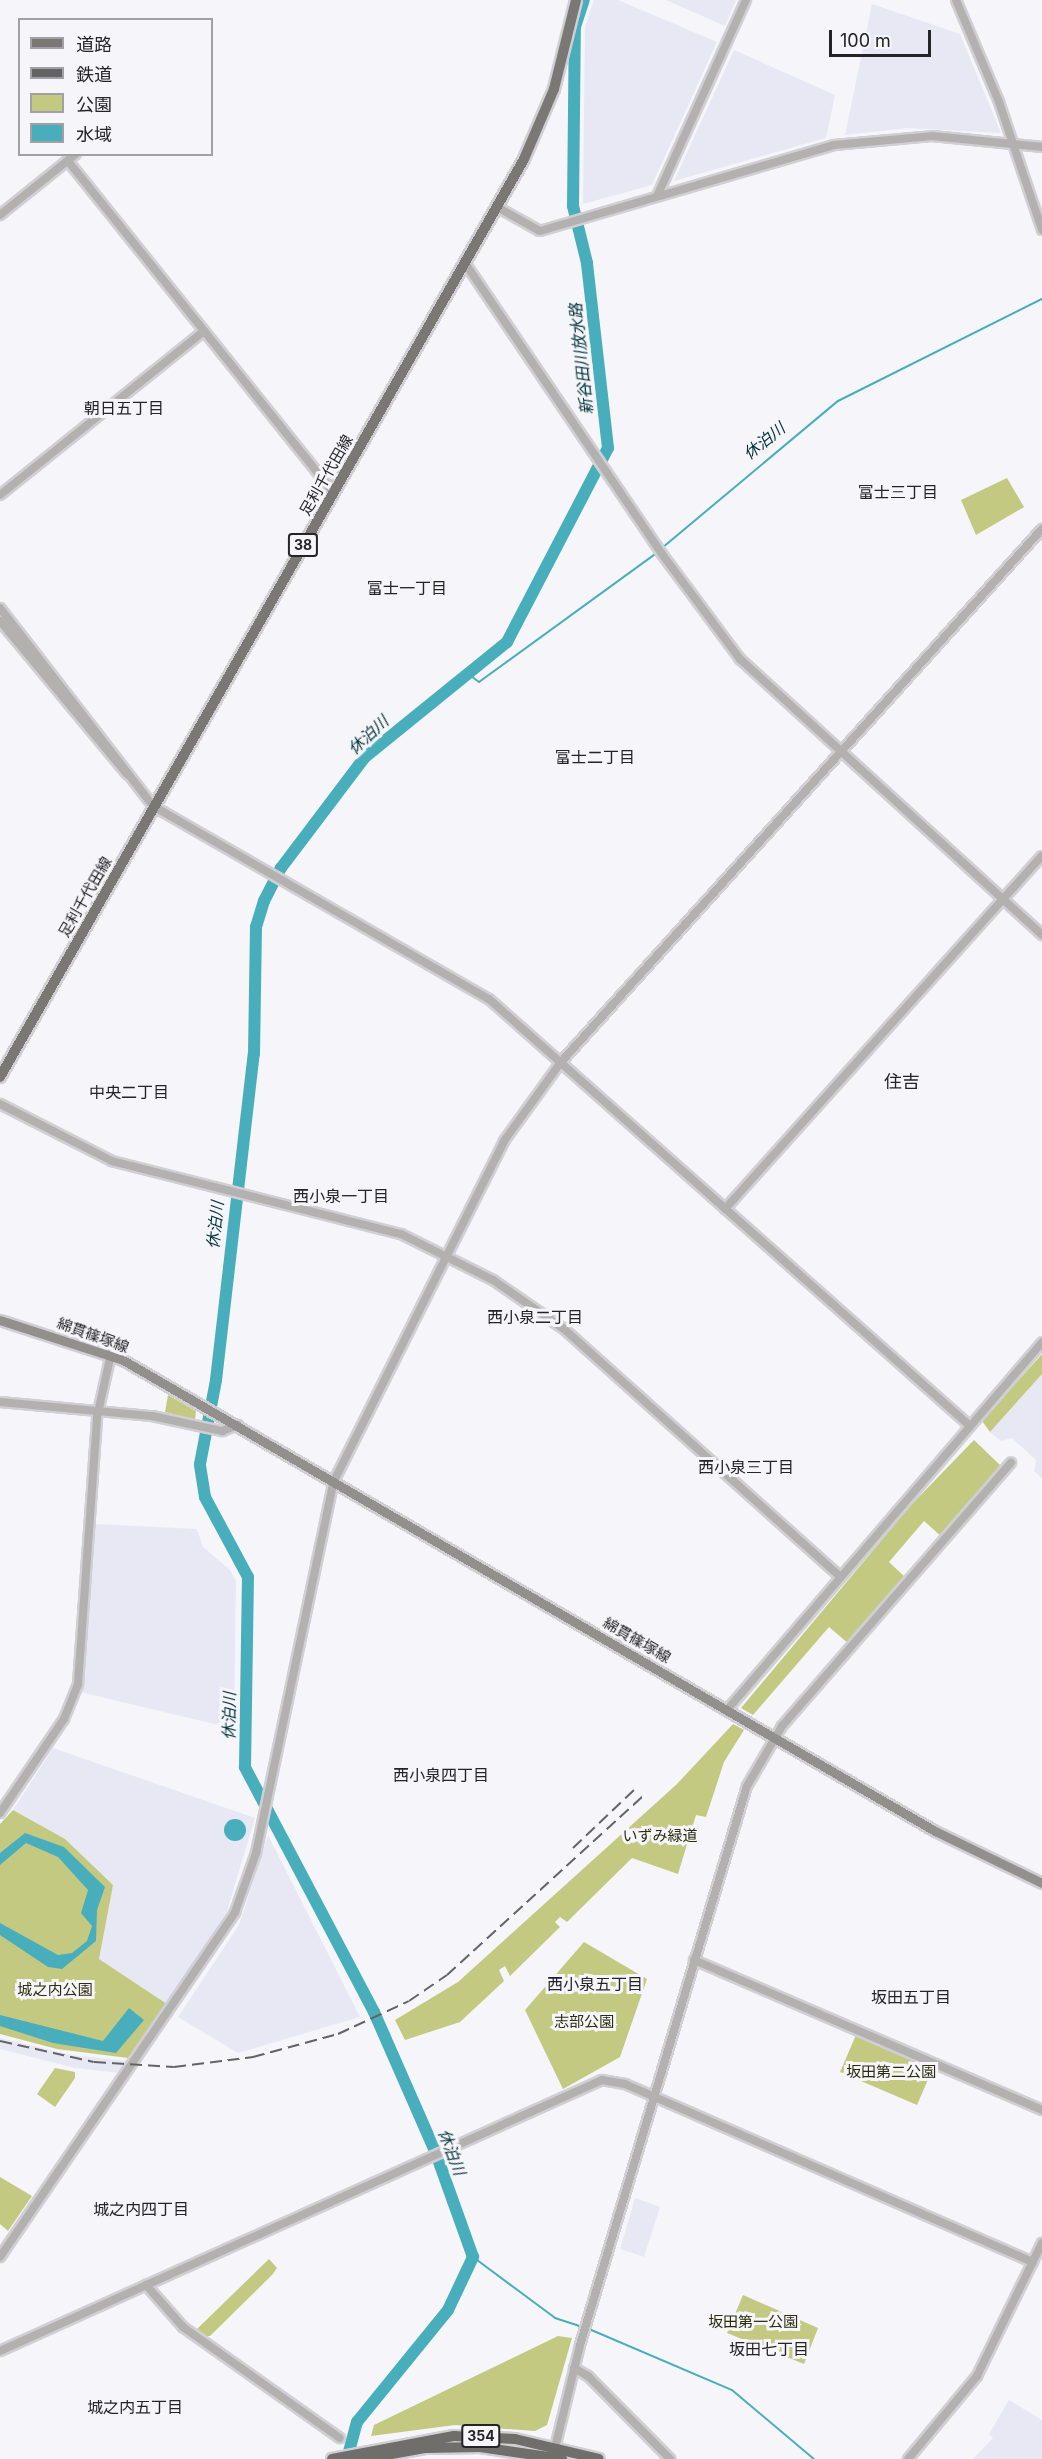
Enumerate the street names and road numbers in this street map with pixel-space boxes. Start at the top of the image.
street label: 足利千代田線 [296,432,356,518]
road number: 38 [286,534,320,556]
street label: 足利千代田線 [55,854,115,940]
street label: 綿貫篠塚線 [55,1314,131,1356]
street label: 綿貫篠塚線 [600,1613,674,1667]
road number: 354 [460,2425,502,2447]

